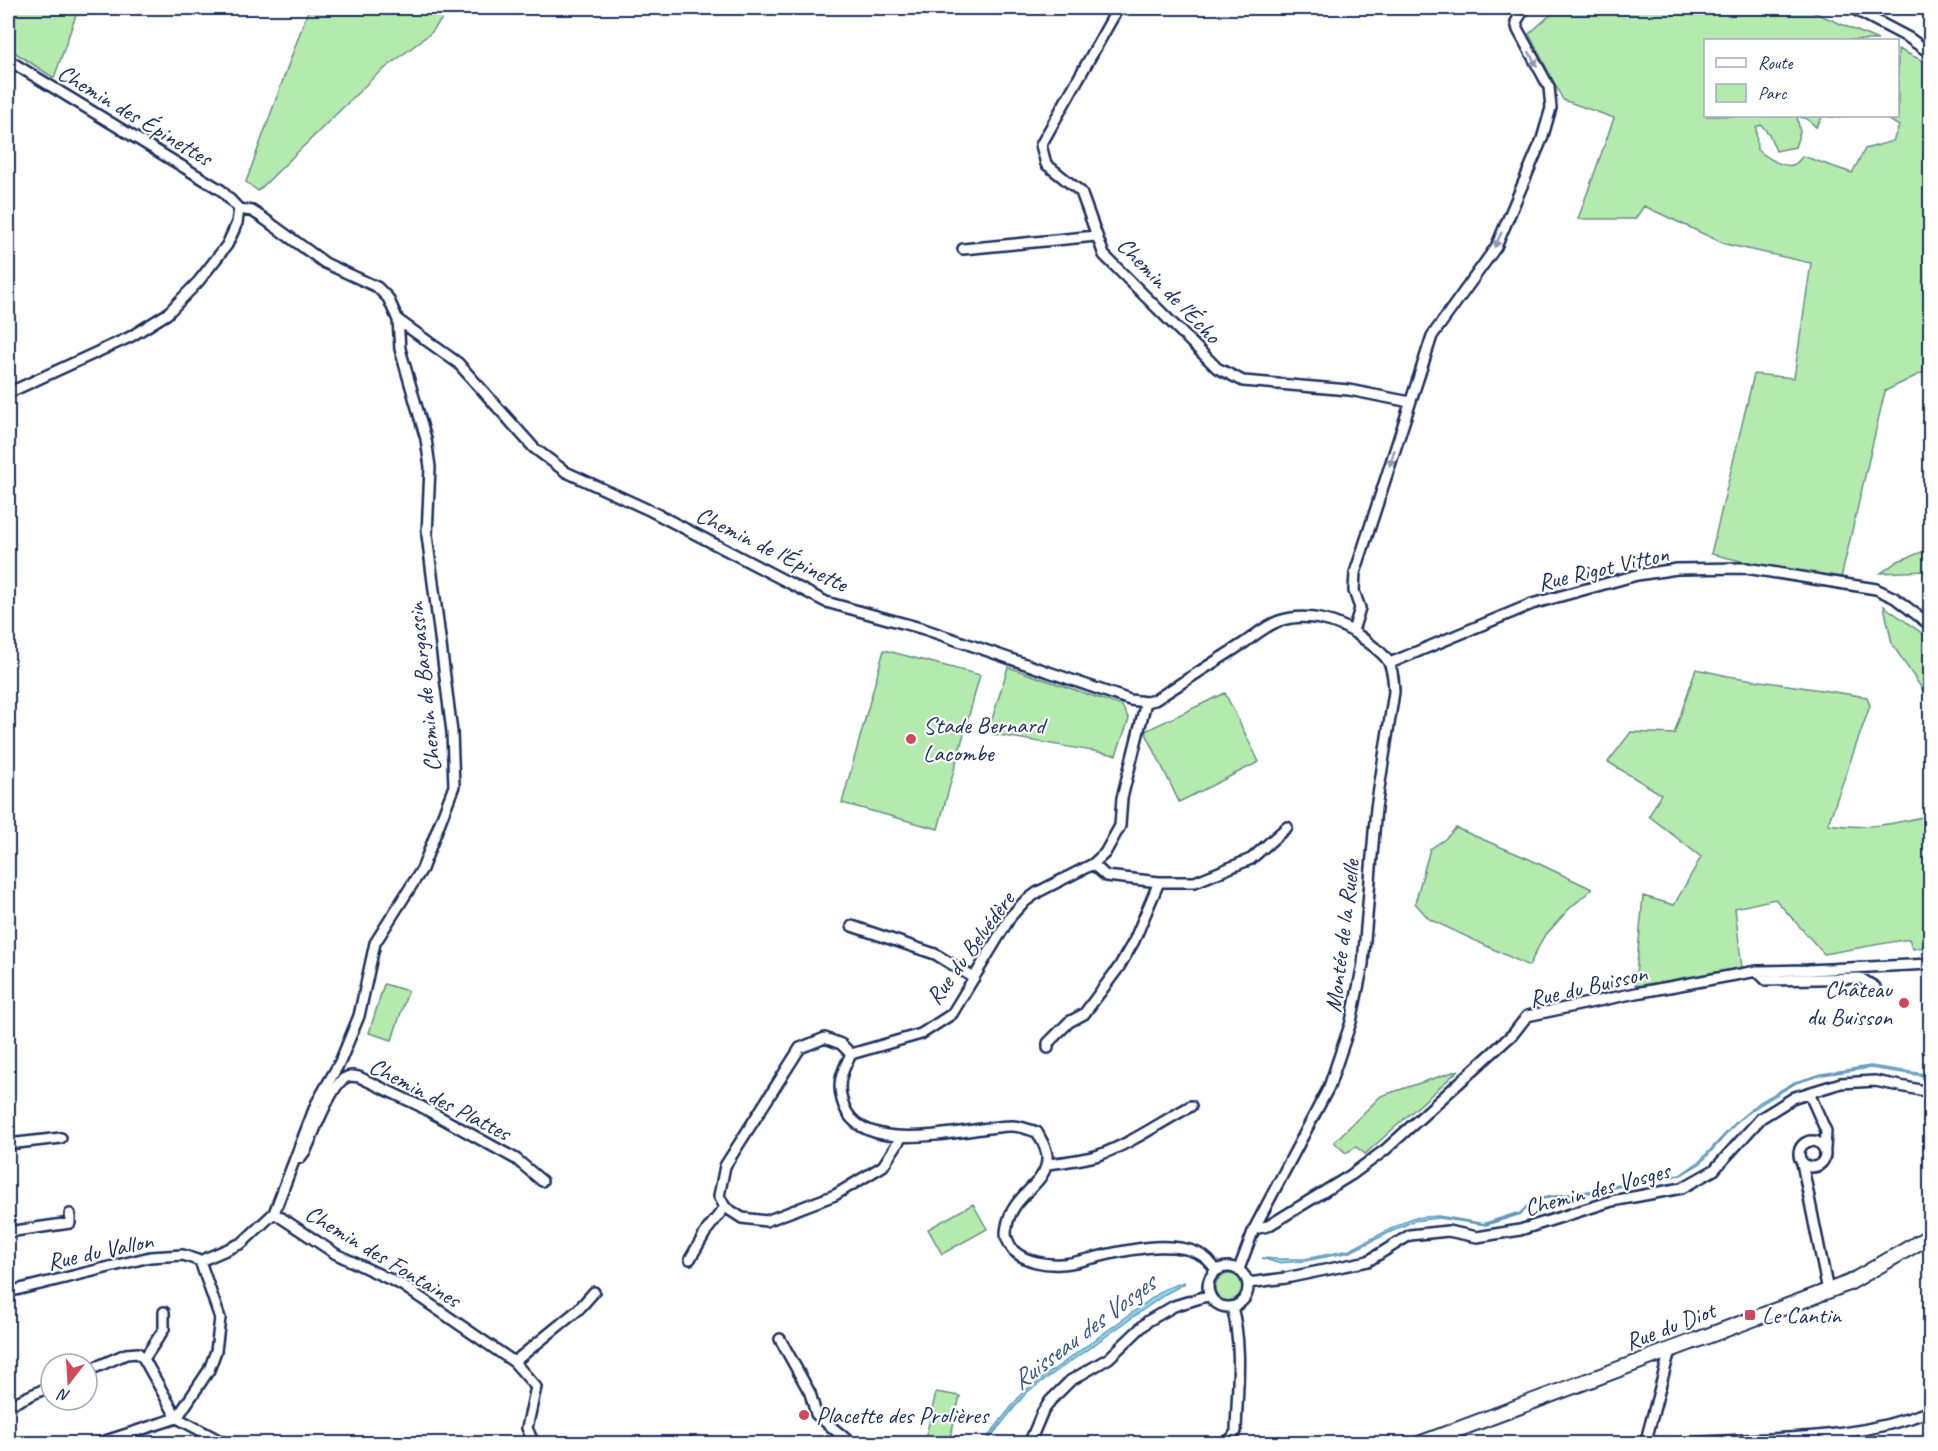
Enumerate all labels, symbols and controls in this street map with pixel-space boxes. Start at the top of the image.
legend [1704,39,1899,117]
one-way arrow [1528,51,1538,68]
text: Route [1758,52,1793,74]
street label: Chemin des Épinettes [52,57,219,174]
text: Parc [1758,82,1787,104]
street label: Chemin de l'Écho [1111,230,1228,351]
one-way arrow [1494,231,1503,248]
one-way arrow [1387,449,1396,467]
street label: Chemin de l'Épinette [691,499,855,600]
street label: Rue Rigot Vitton [1535,538,1671,598]
street label: Chemin de Bargassin [400,599,448,773]
place label: Stade Bernard Lacombe [923,710,1048,768]
marker: Stade Bernard Lacombe [904,732,918,746]
street label: Montée de la Ruelle [1318,856,1367,1014]
street label: Rue du Belvédère [919,884,1022,1010]
street label: Rue du Buisson [1526,958,1651,1014]
place label: Château du Buisson [1807,974,1894,1032]
marker: Château du Buisson [1897,996,1911,1010]
street label: Chemin des Plattes [364,1050,517,1148]
street label: Chemin des Vosges [1521,1155,1675,1223]
street label: Chemin des Fontaines [300,1198,468,1315]
street label: Rue du Vallon [44,1225,157,1277]
water label: Ruisseau des Vosges [1005,1264,1166,1397]
street label: Rue du Diot [1621,1294,1721,1357]
place label: Le Cantin [1762,1300,1842,1330]
marker: Le Cantin [1743,1308,1757,1322]
north arrow [39,1352,99,1412]
text: N [54,1383,73,1406]
place label: Placette des Prolières [816,1400,990,1430]
marker: Placette des Prolières [797,1408,811,1422]

